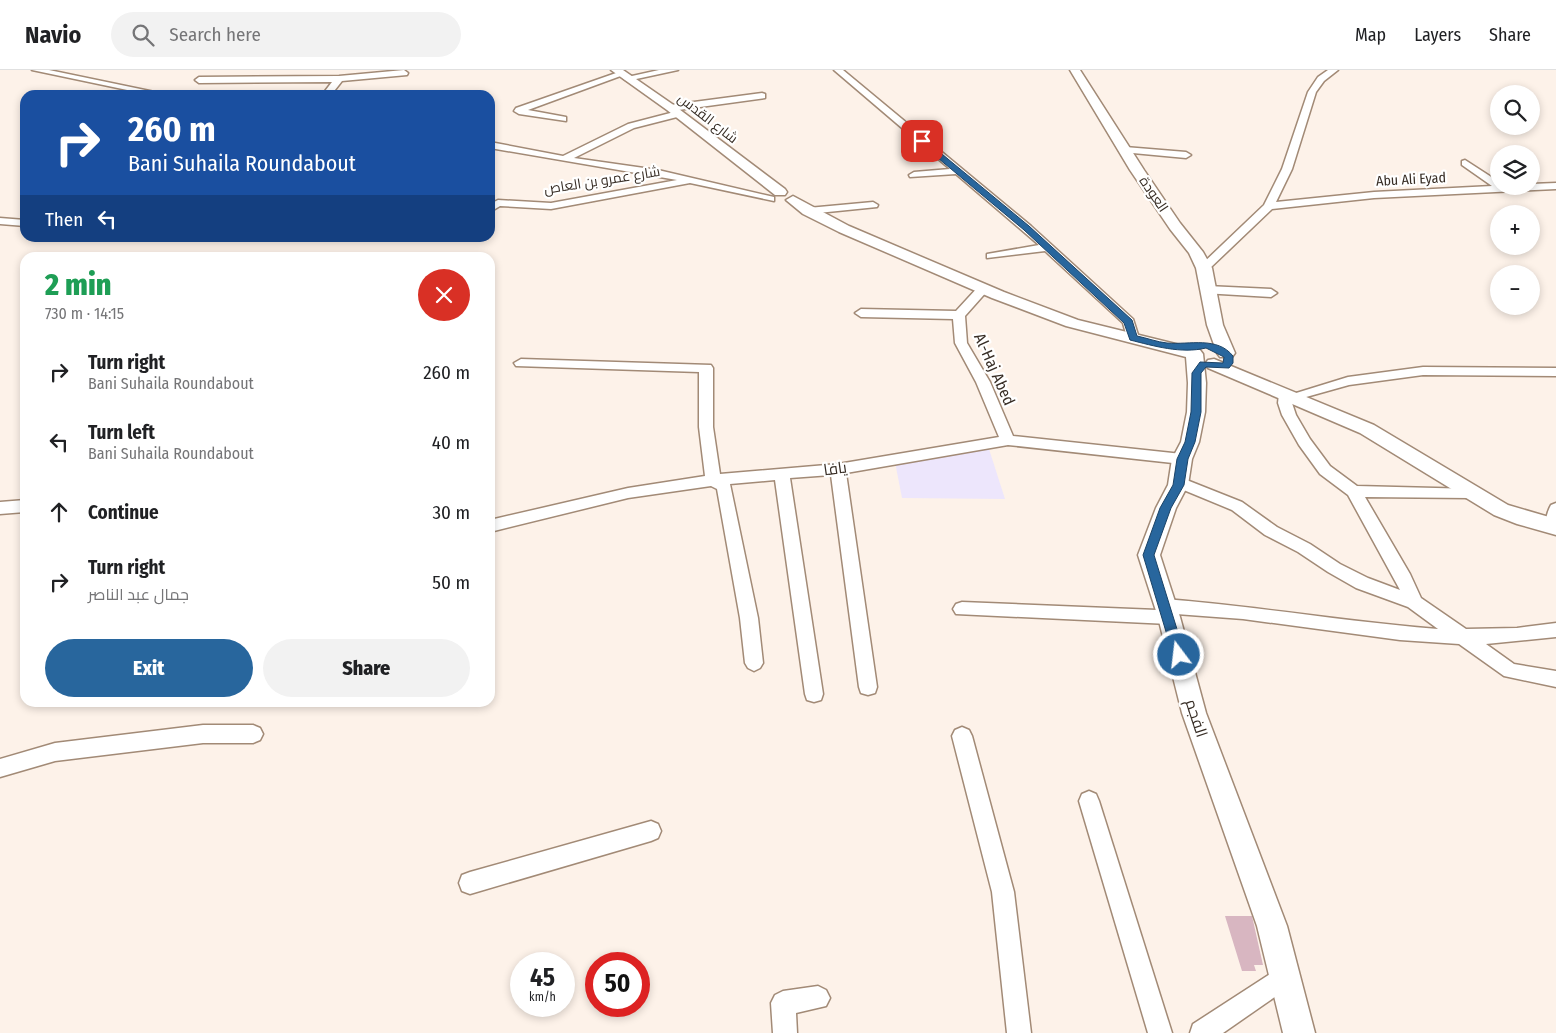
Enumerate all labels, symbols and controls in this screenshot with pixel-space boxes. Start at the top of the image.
search box [111,12,461,57]
text: Navio [25,21,81,49]
icon: search [129,21,157,49]
text: Search here [169,23,261,46]
text: Map [1355,24,1386,46]
text: Layers [1414,24,1461,46]
text: Share [1489,24,1531,46]
map controls [1490,85,1540,315]
button: search [1490,85,1540,135]
street label: شارع القدس [674,90,741,147]
text: 260 m [128,108,216,150]
icon: right [45,110,110,175]
pin [901,120,943,162]
icon: arrive [908,127,936,155]
button: layers [1490,145,1540,195]
text: Bani Suhaila Roundabout [128,150,356,177]
street label: شارع عمرو بن العاص [543,163,661,198]
street label: Abu Ali Eyad [1376,169,1446,190]
street label: العودة [1135,173,1172,215]
icon: left [93,205,121,233]
button: + [1490,205,1540,255]
text: Then [45,208,83,231]
button: − [1490,265,1540,315]
text: 2 min [45,267,111,303]
button: close [418,269,470,321]
text: 730 m · 14:15 [45,304,124,323]
street label: Al-Haj Abed [970,330,1019,408]
text: Turn right [88,351,165,374]
icon: right [45,358,73,386]
text: 260 m [423,361,470,384]
text: Bani Suhaila Roundabout [88,374,254,393]
text: Turn left [88,421,155,444]
icon: left [45,428,73,456]
text: 40 m [432,431,470,454]
text: Bani Suhaila Roundabout [88,444,254,463]
street label: يافا [822,457,849,480]
icon: ahead [45,498,73,526]
text: Continue [88,501,159,524]
text: 30 m [432,501,470,524]
text: Turn right [88,556,165,579]
icon: right [45,568,73,596]
text: 50 m [432,571,470,594]
text: جمال عبد الناصر [88,585,189,604]
position arrow [1152,628,1204,680]
button: Exit [45,639,253,697]
button: Share [263,639,470,697]
street label: الفجم [1180,697,1212,740]
speed limit sign: 50 [585,952,650,1017]
text: 45 [530,963,555,993]
text: km/h [529,990,556,1004]

